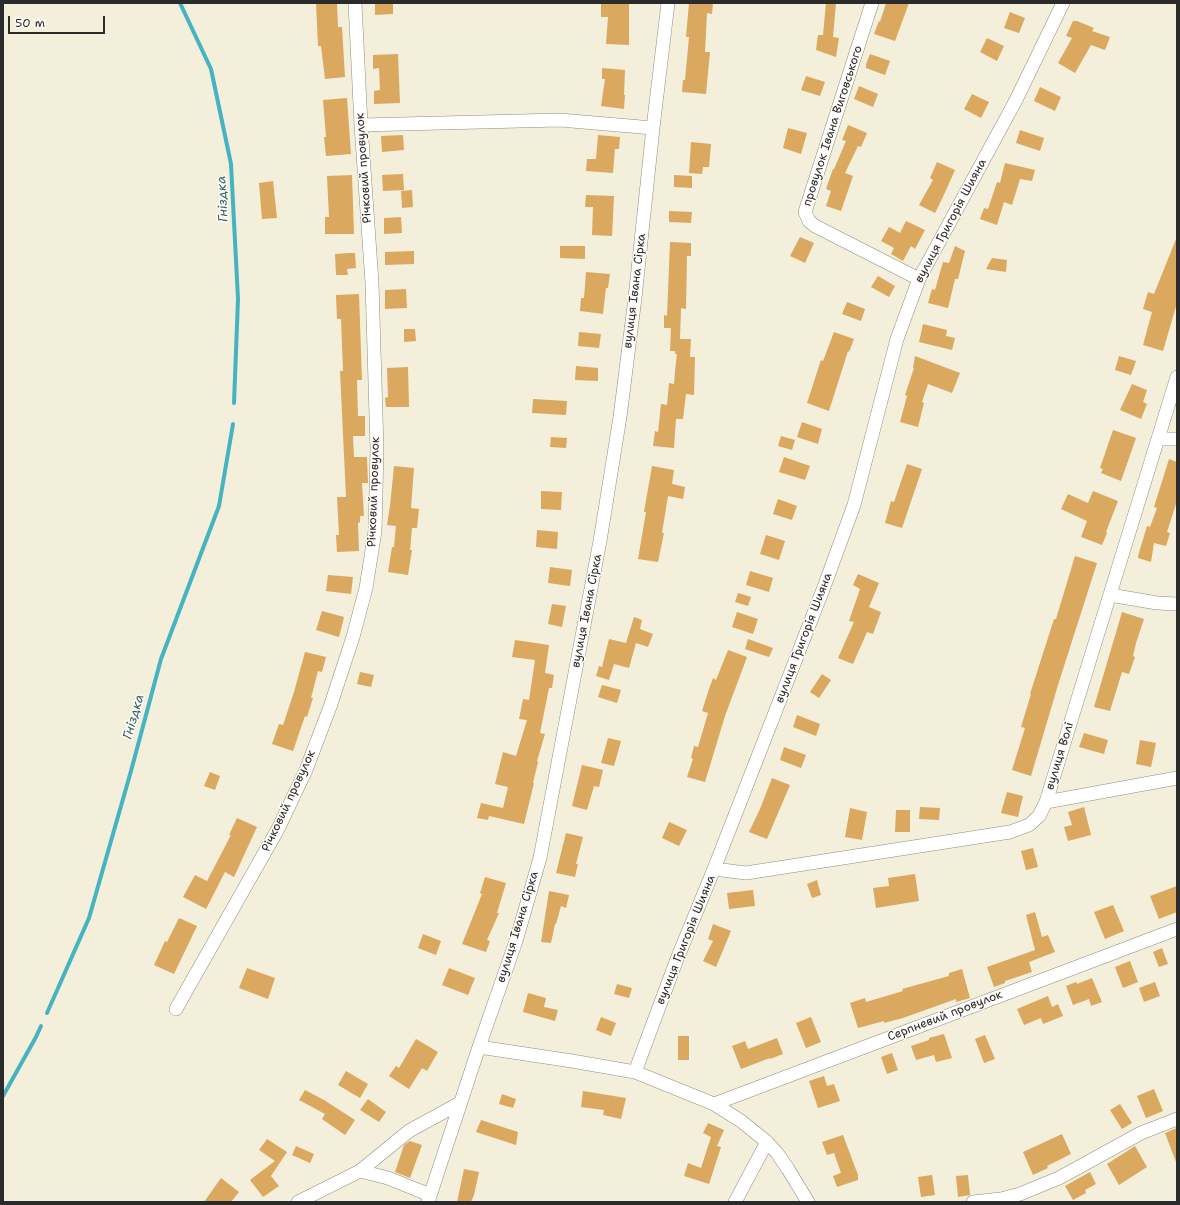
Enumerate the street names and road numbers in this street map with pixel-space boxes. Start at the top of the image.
street label: провулок Івана Виговського [800,44,866,208]
street label: Річковий провулок [353,112,375,224]
street label: вулиця Григорія Шияна [912,157,990,285]
street label: вулиця Івана Сірка [621,233,649,349]
street label: Річковий провулок [365,437,383,547]
street label: вулиця Івана Сірка [569,553,605,669]
street label: вулиця Григорія Шияна [773,571,835,705]
street label: вулиця Волі [1043,720,1077,792]
street label: Річковий провулок [259,748,319,854]
street label: вулиця Івана Сірка [494,870,542,984]
street label: вулиця Григорія Шияна [653,873,719,1007]
street label: Серпневий провулок [886,987,1004,1045]

